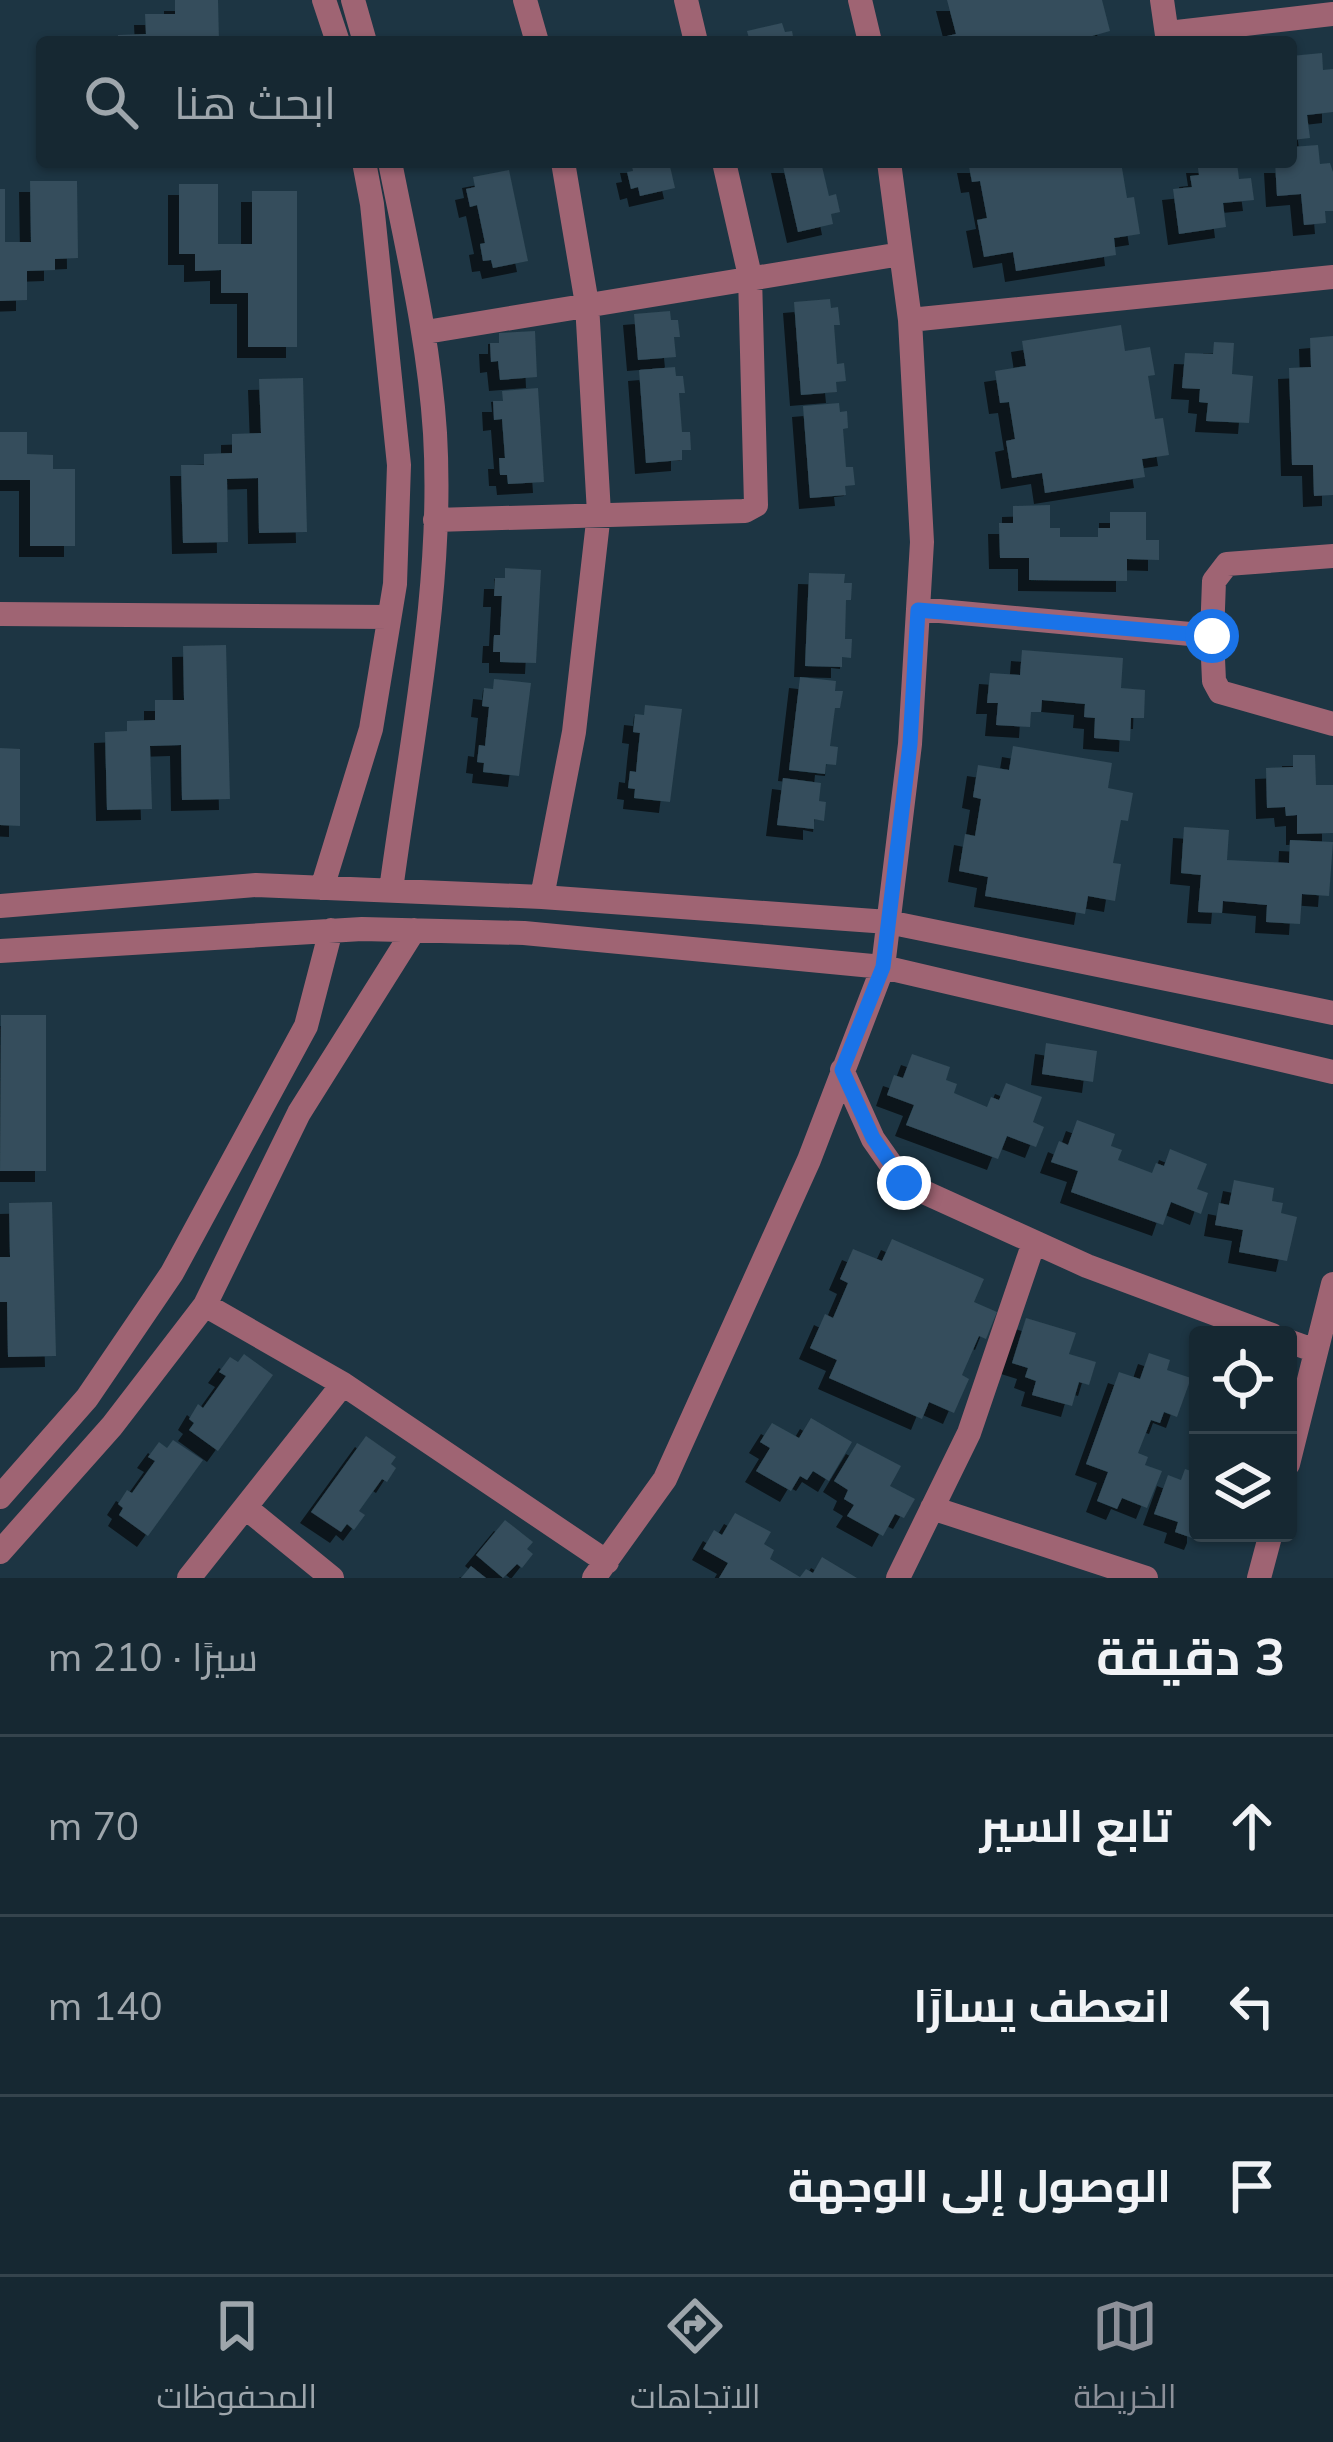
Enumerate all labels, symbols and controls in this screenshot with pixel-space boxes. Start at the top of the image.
search box [36,36,1297,168]
icon: search [78,69,144,135]
text: ابحث هنا [174,74,336,130]
route start [1185,609,1239,663]
route end [877,1156,931,1210]
map controls [1189,1326,1297,1542]
button: locate [1189,1326,1297,1434]
button: layers [1189,1434,1297,1542]
text: 3 دقيقة [1096,1624,1285,1688]
text: سيرًا · 210 m [48,1632,258,1681]
icon: ahead [1219,1793,1285,1859]
text: تابع السير [980,1797,1171,1853]
text: 70 m [48,1801,139,1850]
icon: left [1219,1973,1285,2039]
text: انعطف يسارًا [913,1977,1171,2033]
text: 140 m [48,1981,163,2030]
icon: arrive [1219,2153,1285,2219]
text: الوصول إلى الوجهة [788,2157,1171,2213]
tab: المحفوظات [156,2293,317,2427]
tab: الاتجاهات [630,2293,761,2427]
tab: الخريطة [1074,2293,1177,2427]

